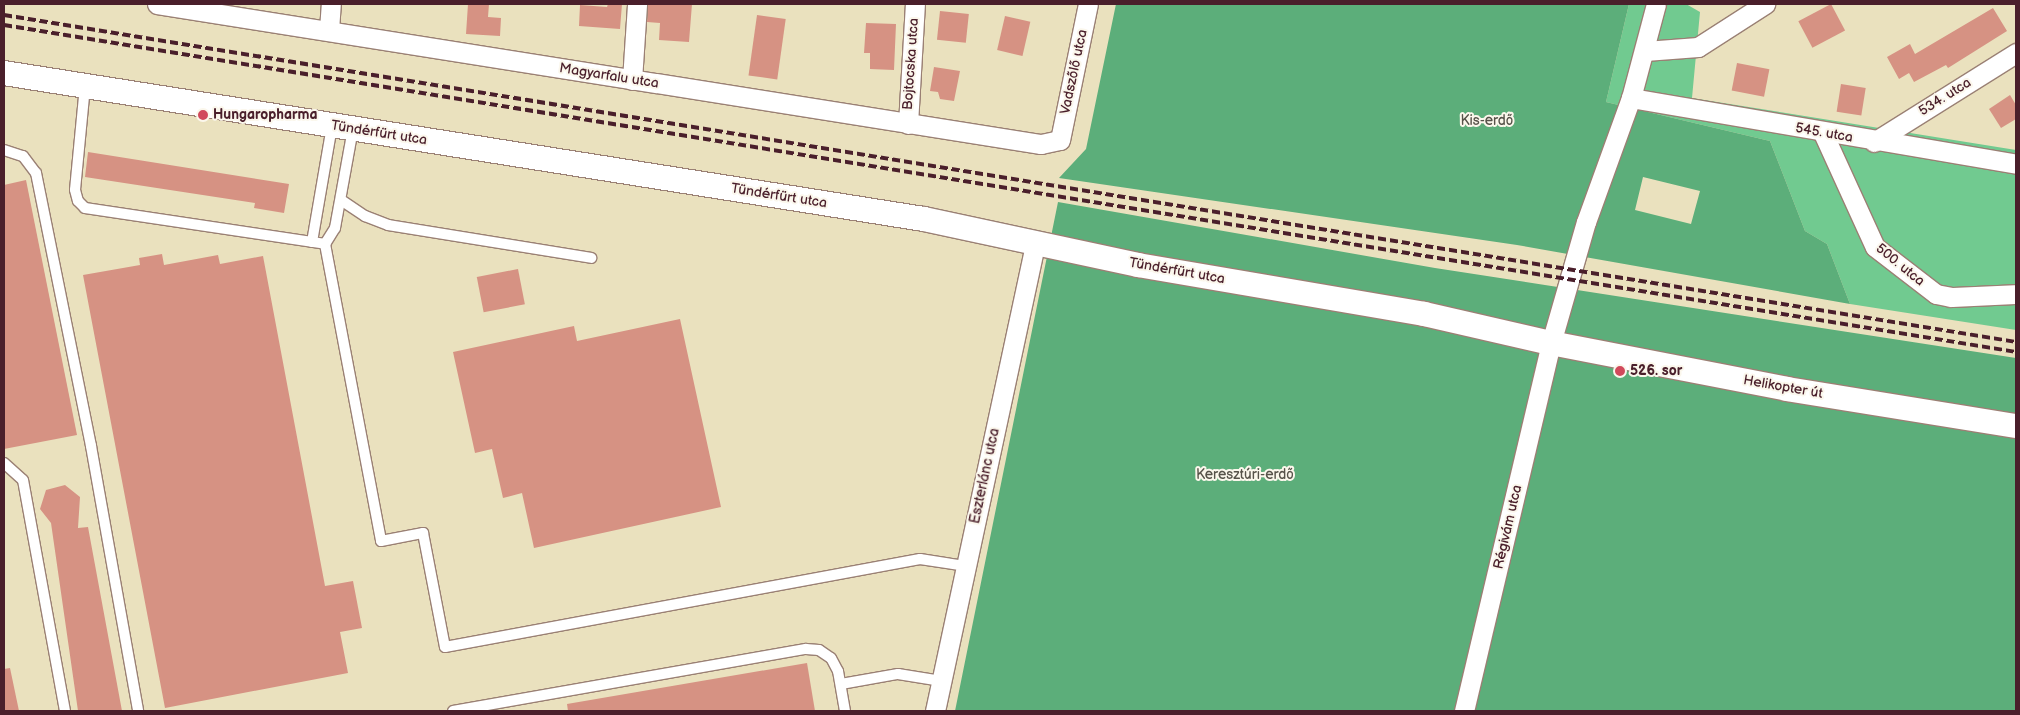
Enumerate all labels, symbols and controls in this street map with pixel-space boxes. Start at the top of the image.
street label: Bojtocska utca [899,17,923,111]
street label: Vadszőlő utca [1057,28,1091,116]
street label: Magyarfalu utca [558,60,660,92]
street label: 534. utca [1916,74,1974,120]
place label: Hungaropharma [213,107,318,123]
marker: Hungaropharma [197,109,209,121]
park label: Kis-erdő [1460,113,1514,129]
street label: Tündérfürt utca [330,117,428,149]
street label: 545. utca [1794,120,1854,146]
street label: Tündérfürt utca [730,180,828,212]
street label: 500. utca [1872,240,1928,290]
street label: Tündérfürt utca [1128,254,1226,288]
place label: 526. sor [1630,363,1682,379]
marker: 526. sor [1614,365,1626,377]
street label: Helikopter út [1742,372,1824,402]
street label: Eszterlánc utca [967,427,1003,525]
park label: Keresztúri-erdő [1196,467,1294,483]
street label: Régivám utca [1490,483,1526,571]

